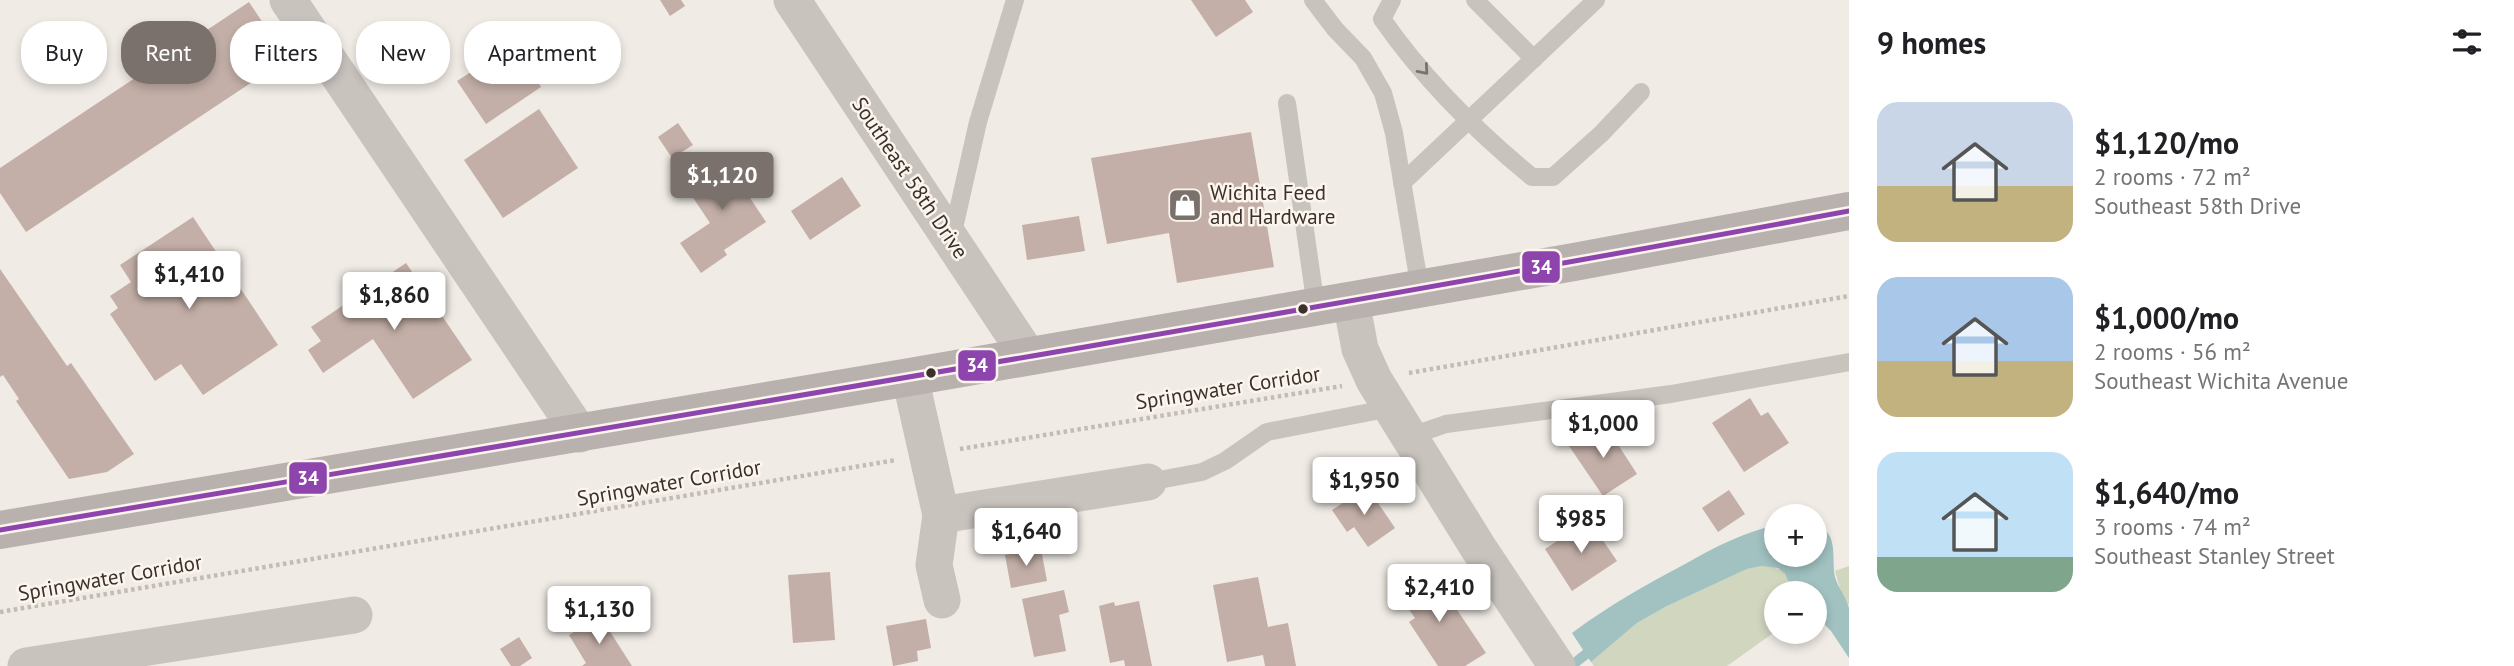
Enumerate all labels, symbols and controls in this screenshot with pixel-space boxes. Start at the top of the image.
chip: Buy [21,21,107,84]
chip: Rent [121,21,216,84]
chip: Filters [230,21,342,84]
chip: New [356,21,450,84]
chip: Apartment [464,21,621,84]
text: 9 homes [1877,23,1986,62]
icon: filters [2448,23,2486,61]
one-way arrow [1416,62,1428,75]
street label: Southeast 58th Drive [846,92,974,264]
text: $1,120/mo [2094,123,2239,162]
icon: home [1933,130,2017,214]
pin: $1,120 [665,152,779,212]
text: $1,120 [686,160,758,189]
text: 2 rooms · 72 m² [2094,162,2251,191]
place label: Wichita Feed and Hardware [1210,179,1335,230]
shop icon: Wichita Feed and Hardware [1166,186,1204,224]
text: Southeast 58th Drive [2094,191,2301,220]
line badge: 34 [1521,250,1561,284]
pin: $1,410 [132,252,246,311]
text: 34 [1530,255,1552,279]
text: $1,410 [153,259,225,288]
pin: $1,860 [337,272,451,332]
text: $1,860 [358,280,430,309]
text: $1,000/mo [2094,298,2239,337]
unlabelled marker [1296,302,1310,316]
icon: home [1933,305,2017,389]
text: 2 rooms · 56 m² [2094,337,2251,366]
line badge: 34 [957,349,997,382]
text: 34 [966,353,988,377]
street label: Springwater Corridor [1134,360,1322,415]
unlabelled marker [924,366,938,380]
text: Southeast Wichita Avenue [2094,366,2348,395]
pin: $1,000 [1546,400,1660,460]
text: $1,000 [1567,408,1639,437]
street label: Springwater Corridor [575,453,763,512]
pin: $1,950 [1307,458,1421,517]
line badge: 34 [288,461,328,495]
text: $1,950 [1328,465,1400,494]
text: 34 [297,466,319,490]
text: $1,640/mo [2094,473,2239,512]
icon: home [1933,480,2017,564]
pin: $985 [1540,496,1622,555]
text: $985 [1555,503,1607,532]
map controls [1764,504,1827,644]
button: + [1764,504,1827,567]
pin: $1,640 [969,508,1083,568]
text: 3 rooms · 74 m² [2094,512,2251,541]
text: $1,640 [990,516,1062,545]
text: Southeast Stanley Street [2094,541,2335,570]
street label: Springwater Corridor [16,548,204,607]
pin: $2,410 [1382,564,1496,624]
text: $2,410 [1403,572,1475,601]
button: − [1764,581,1827,644]
pin: $1,130 [542,586,656,646]
text: $1,130 [563,594,635,623]

